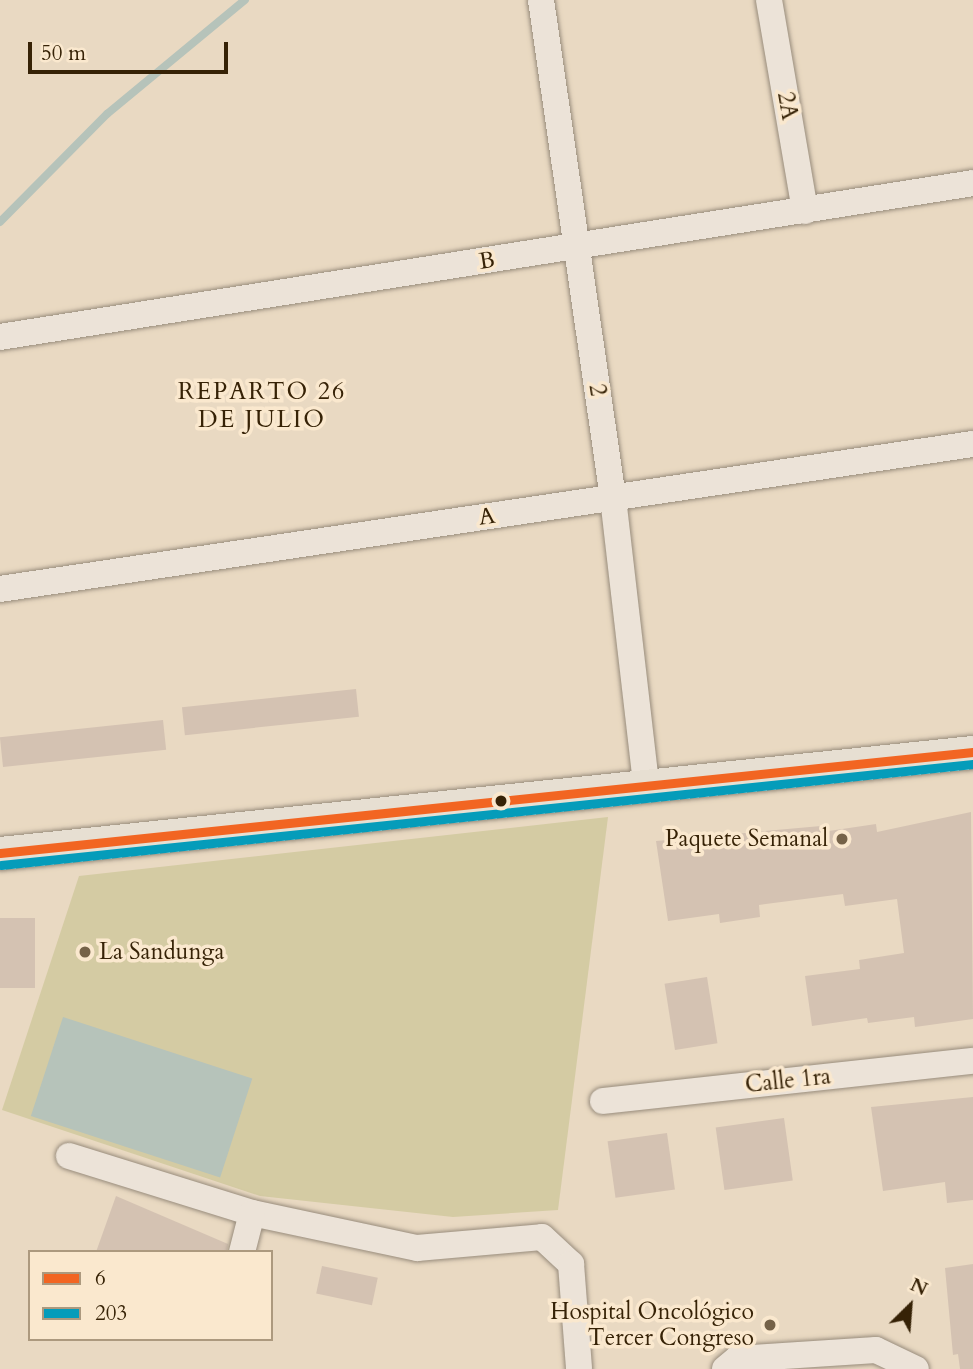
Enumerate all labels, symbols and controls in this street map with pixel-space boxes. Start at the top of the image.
scale bar [32,28,231,72]
text: 50 m [41,39,86,68]
street label: 2A [771,90,803,122]
street label: B [477,246,497,276]
district label: REPARTO 26 DE JULIO [179,378,345,434]
street label: 2 [582,382,612,398]
street label: A [477,502,497,532]
unlabelled marker [494,794,508,808]
place label: Paquete Semanal [665,825,828,853]
marker: Paquete Semanal [834,831,850,847]
place label: La Sandunga [99,938,224,966]
marker: La Sandunga [77,944,93,960]
street label: Calle 1ra [744,1063,832,1099]
legend [28,1250,273,1341]
text: 6 [95,1264,106,1293]
north arrow [875,1271,945,1341]
text: N [906,1272,932,1302]
place label: Hospital Oncológico Tercer Congreso [550,1298,754,1352]
text: 203 [95,1299,127,1328]
marker: Hospital Oncológico Tercer Congreso [760,1315,780,1335]

